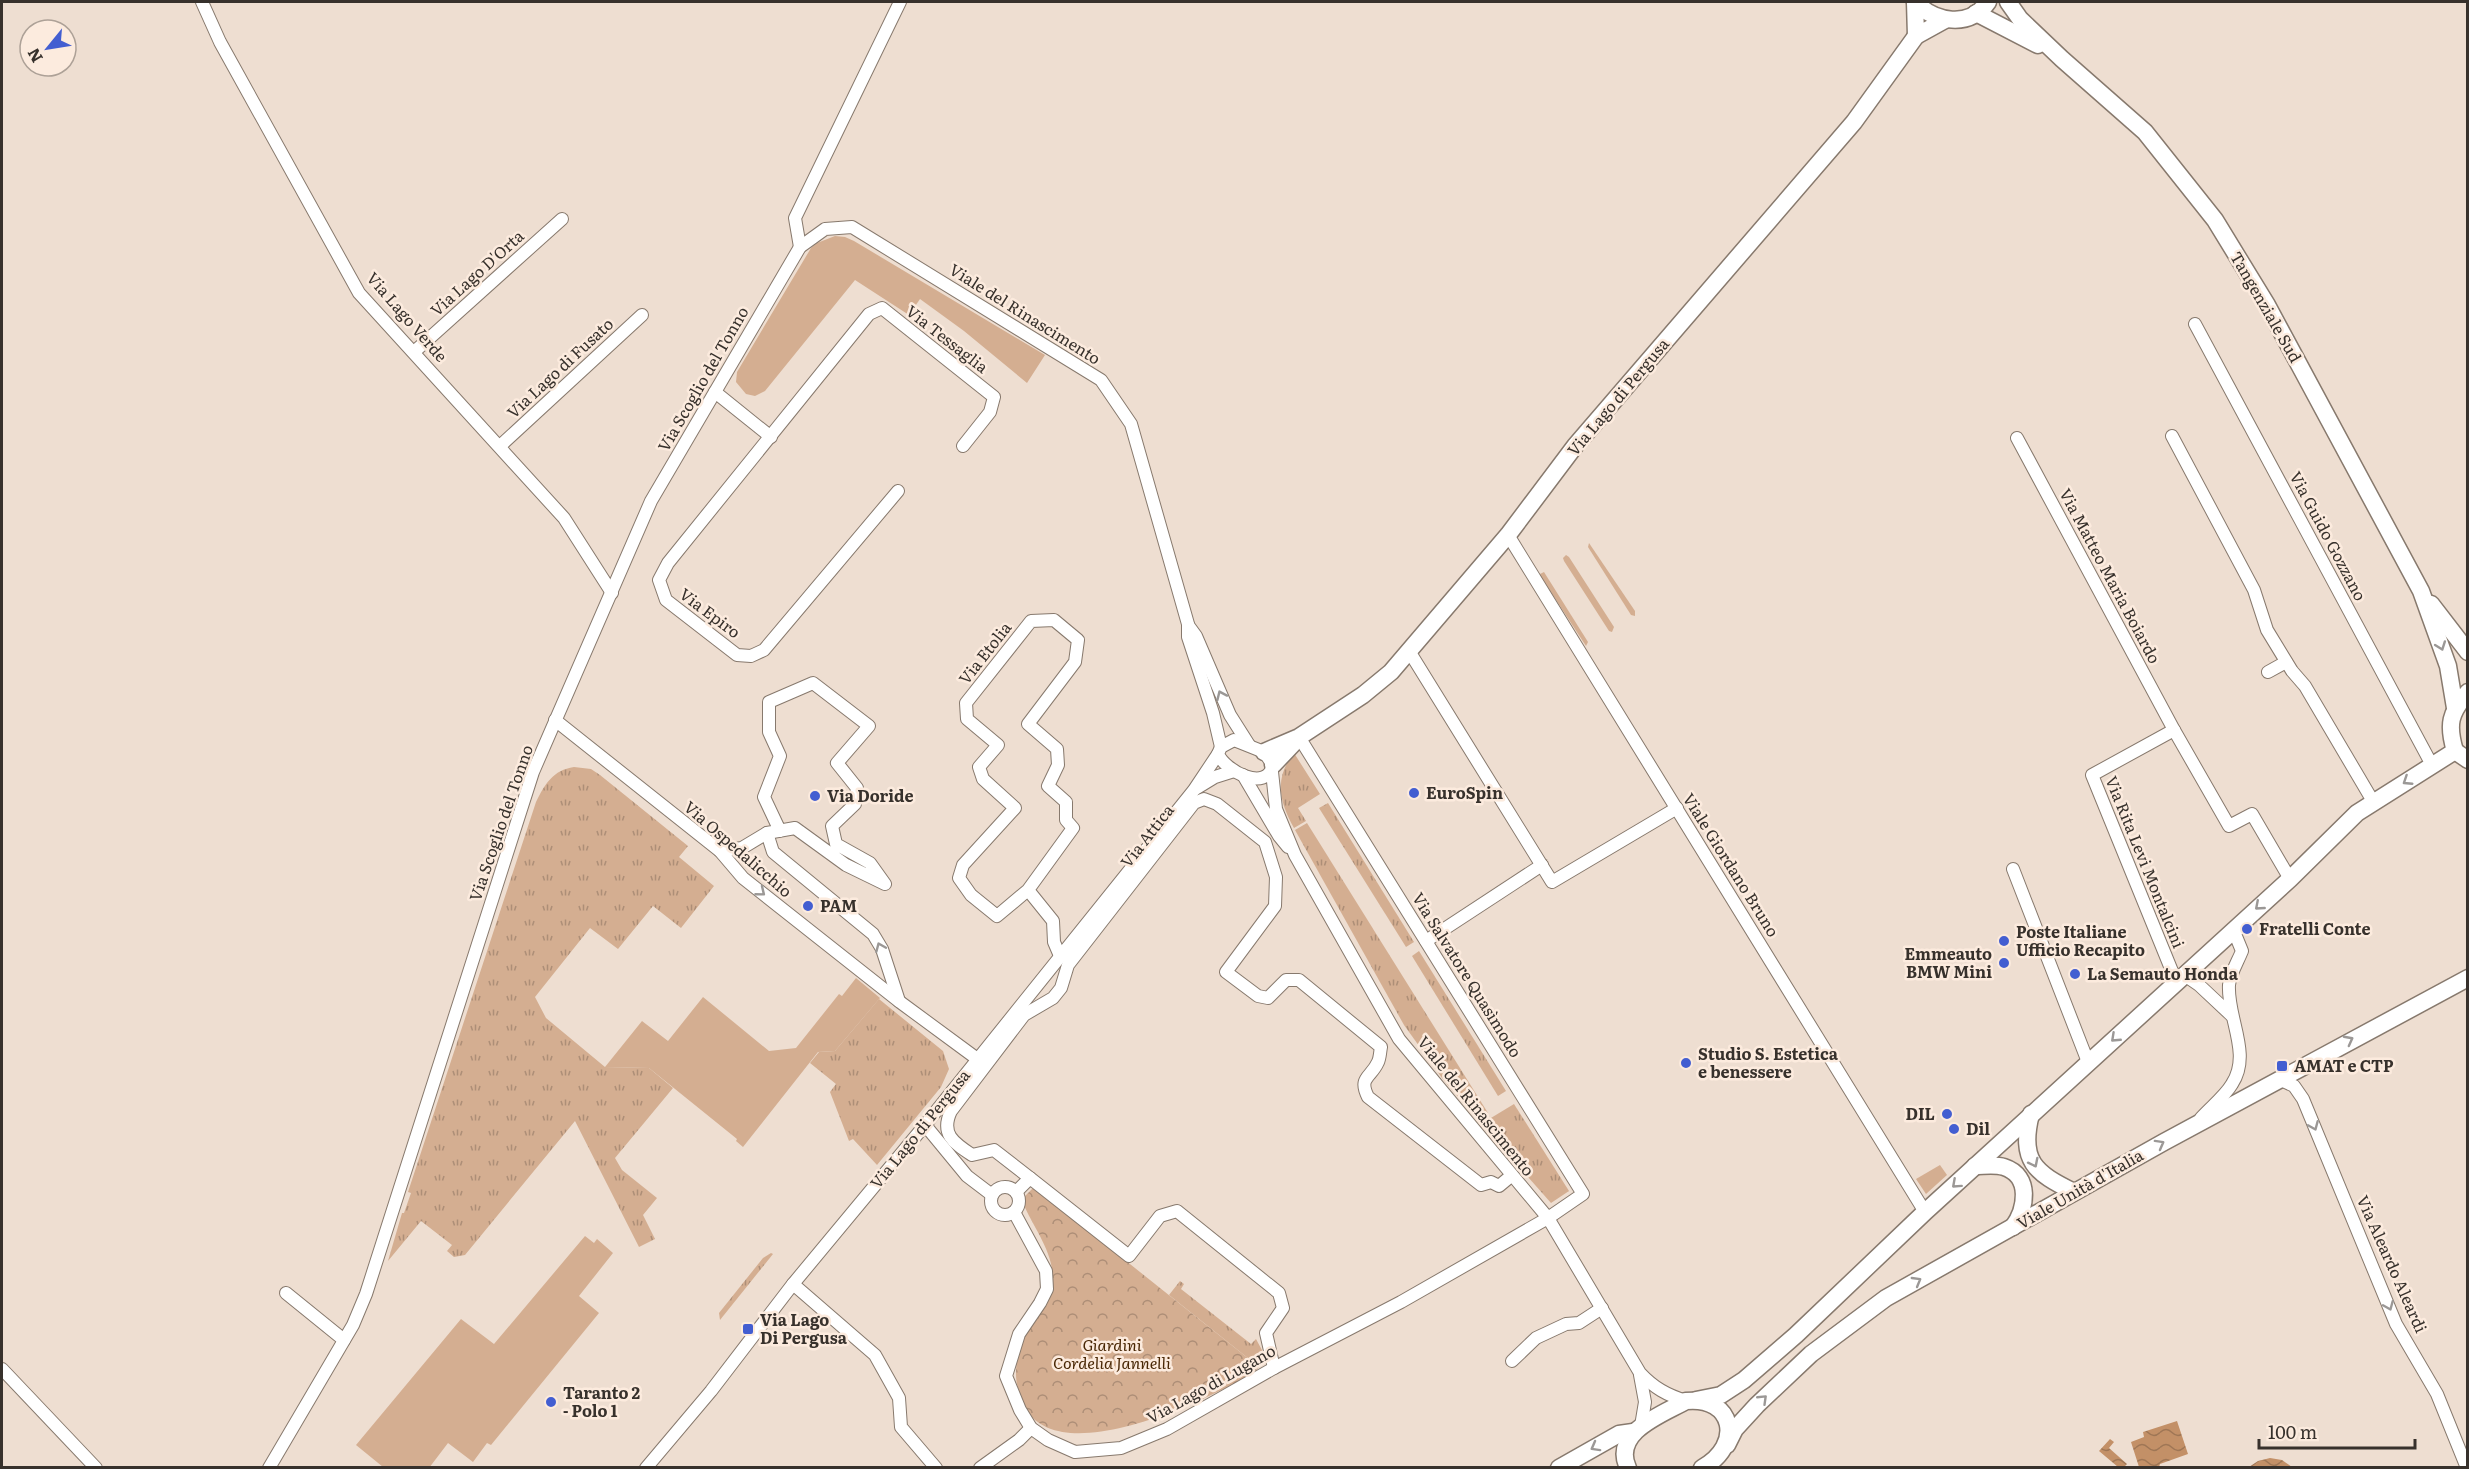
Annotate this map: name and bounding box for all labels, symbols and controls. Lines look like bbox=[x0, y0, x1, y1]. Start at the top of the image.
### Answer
north arrow bbox=[18, 18, 78, 78]
text: N bbox=[20, 44, 48, 68]
street label: Via Lago D'Orta bbox=[424, 223, 529, 321]
street label: Tangenziale Sud bbox=[2225, 246, 2309, 367]
street label: Viale del Rinascimento bbox=[945, 257, 1106, 370]
street label: Via Lago Verde bbox=[362, 266, 454, 367]
street label: Via Tessaglia bbox=[901, 298, 994, 378]
street label: Via Scoglio del Tonno bbox=[651, 301, 754, 456]
street label: Via Lago di Fusato bbox=[501, 311, 618, 423]
street label: Via Lago di Pergusa bbox=[1561, 332, 1674, 461]
street label: Via Guido Gozzano bbox=[2285, 466, 2373, 605]
street label: Via Matteo Maria Boiardo bbox=[2054, 484, 2167, 667]
street label: Via Epiro bbox=[675, 581, 746, 643]
street label: Via Etolia bbox=[952, 616, 1017, 689]
one-way arrow bbox=[2433, 640, 2446, 651]
one-way arrow bbox=[1216, 690, 1228, 701]
street label: Via Scoglio del Tonno bbox=[462, 741, 538, 904]
street label: Via Rita Levi Montalcini bbox=[2100, 772, 2192, 951]
one-way arrow bbox=[2403, 773, 2413, 785]
place label: EuroSpin bbox=[1426, 780, 1503, 804]
place label: Via Doride bbox=[827, 783, 914, 807]
marker: EuroSpin bbox=[1407, 786, 1421, 800]
street label: Viale Giordano Bruno bbox=[1678, 788, 1786, 941]
marker: Via Doride bbox=[808, 789, 822, 803]
street label: Via Ospedalicchio bbox=[679, 794, 798, 902]
street label: Via Attica bbox=[1114, 798, 1179, 872]
one-way arrow bbox=[754, 884, 765, 895]
street label: Via Salvatore Quasìmodo bbox=[1407, 887, 1529, 1062]
place label: PAM bbox=[820, 893, 857, 917]
marker: PAM bbox=[801, 899, 815, 913]
one-way arrow bbox=[2255, 899, 2266, 910]
place label: Fratelli Conte bbox=[2259, 916, 2371, 940]
place label: Poste Italiane Ufficio Recapito bbox=[2016, 919, 2145, 961]
marker: Fratelli Conte bbox=[2240, 922, 2254, 936]
marker: Poste Italiane Ufficio Recapito bbox=[1997, 934, 2011, 948]
place label: Emmeauto BMW Mini bbox=[1904, 941, 1992, 983]
one-way arrow bbox=[875, 943, 887, 954]
marker: Emmeauto BMW Mini bbox=[1997, 956, 2011, 970]
place label: La Semauto Honda bbox=[2087, 961, 2239, 985]
marker: La Semauto Honda bbox=[2068, 967, 2082, 981]
street label: Viale del Rinascimento bbox=[1413, 1030, 1541, 1181]
one-way arrow bbox=[2111, 1030, 2122, 1041]
one-way arrow bbox=[2343, 1036, 2354, 1047]
place label: Studio S. Estetica e benessere bbox=[1698, 1041, 1839, 1083]
place label: AMAT e CTP bbox=[2294, 1053, 2394, 1077]
marker: Studio S. Estetica e benessere bbox=[1679, 1056, 1693, 1070]
marker: AMAT e CTP bbox=[2275, 1059, 2289, 1073]
street label: Via Lago di Pergusa bbox=[864, 1063, 975, 1193]
place label: DIL bbox=[1905, 1101, 1935, 1125]
marker: DIL bbox=[1940, 1107, 1954, 1121]
place label: Dil bbox=[1966, 1116, 1990, 1140]
one-way arrow bbox=[2307, 1119, 2319, 1130]
marker: Dil bbox=[1947, 1122, 1961, 1136]
one-way arrow bbox=[2154, 1140, 2164, 1151]
street label: Viale Unità d'Italia bbox=[2012, 1142, 2148, 1234]
one-way arrow bbox=[2027, 1157, 2038, 1167]
one-way arrow bbox=[1952, 1177, 1962, 1188]
street label: Via Aleardo Aleardi bbox=[2352, 1191, 2434, 1336]
one-way arrow bbox=[1911, 1277, 1921, 1288]
one-way arrow bbox=[2382, 1299, 2394, 1310]
place label: Via Lago Di Pergusa bbox=[760, 1307, 848, 1349]
marker: Via Lago Di Pergusa bbox=[741, 1322, 755, 1336]
park label: Giardini Cordelia Jannelli bbox=[1053, 1332, 1171, 1374]
street label: Via Lago di Lugano bbox=[1142, 1338, 1279, 1429]
place label: Taranto 2 - Polo 1 bbox=[563, 1380, 641, 1422]
marker: Taranto 2 - Polo 1 bbox=[544, 1395, 558, 1409]
one-way arrow bbox=[1756, 1395, 1766, 1406]
scale bar bbox=[2259, 1412, 2415, 1450]
text: 100 m bbox=[2268, 1418, 2317, 1445]
one-way arrow bbox=[1591, 1440, 1601, 1451]

